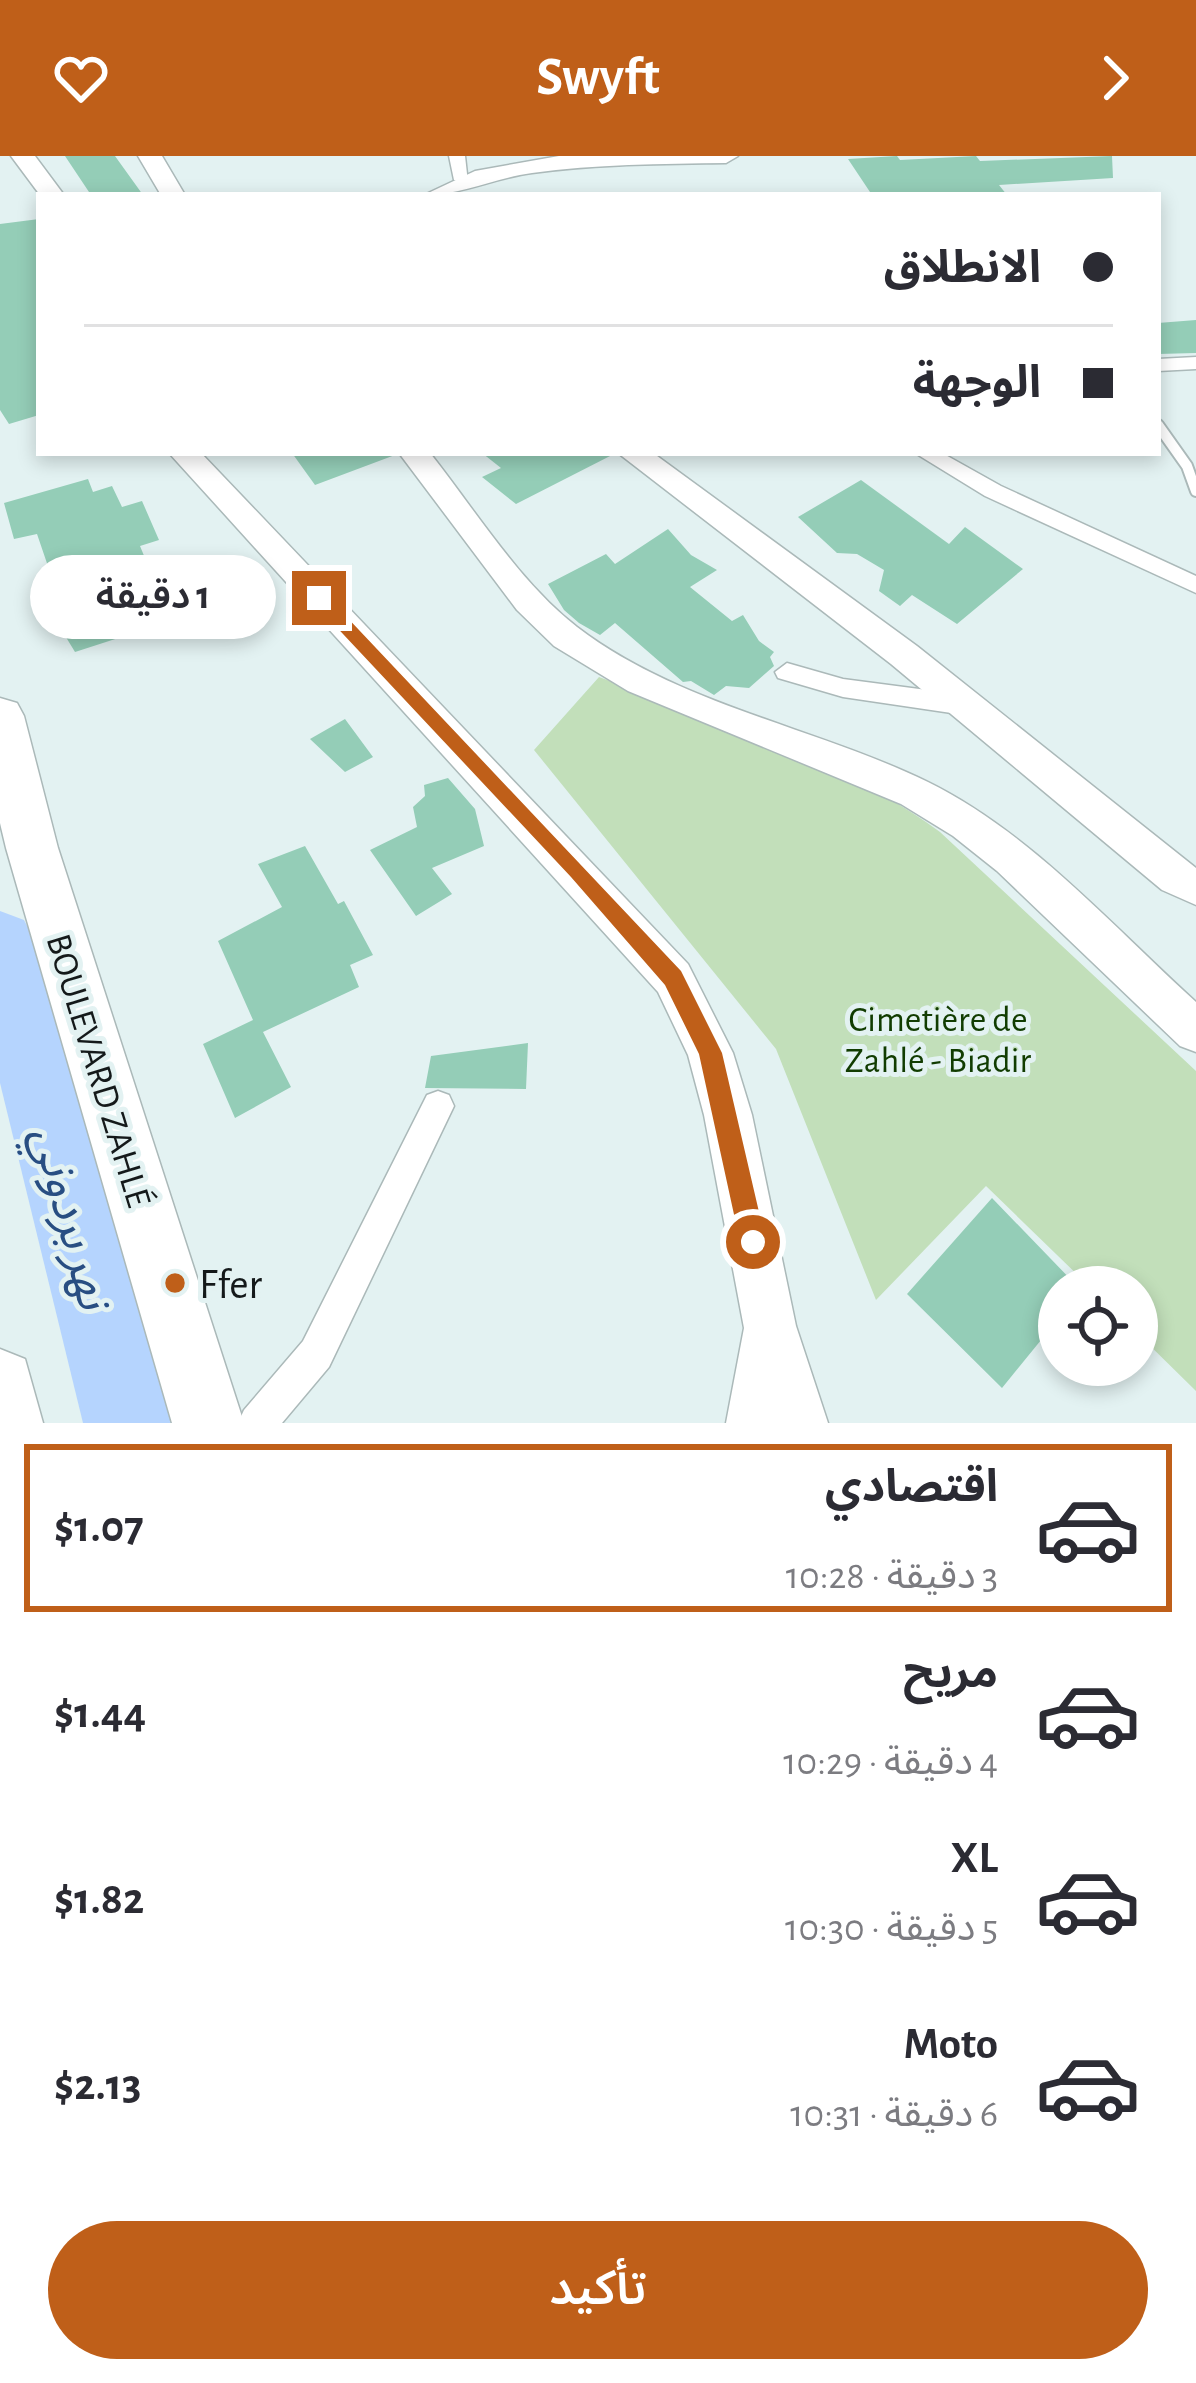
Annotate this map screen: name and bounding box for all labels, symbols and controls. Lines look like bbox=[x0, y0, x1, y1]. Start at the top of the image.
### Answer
icon: heart bbox=[48, 45, 114, 111]
icon: forward bbox=[1082, 45, 1148, 111]
text: Swyft bbox=[536, 51, 660, 105]
text: الانطلاق bbox=[884, 246, 1041, 291]
text: الوجهة bbox=[913, 361, 1041, 406]
callout: 1 دقيقة bbox=[31, 556, 277, 640]
route end bbox=[292, 571, 346, 625]
text: 1 دقيقة bbox=[96, 577, 210, 616]
street label: BOULEVARD ZAHLÉ bbox=[39, 929, 160, 1211]
park label: Cimetière de Zahlé - Biadir bbox=[845, 1002, 1032, 1079]
water label: نهر بردوني bbox=[12, 1122, 118, 1320]
route start bbox=[726, 1215, 780, 1269]
place label: Ffer bbox=[199, 1264, 263, 1306]
map controls bbox=[1038, 1266, 1158, 1386]
button: locate bbox=[1038, 1266, 1158, 1386]
marker: Ffer bbox=[162, 1270, 188, 1296]
text: اقتصادي bbox=[825, 1465, 998, 1510]
icon: car bbox=[1034, 1474, 1142, 1582]
text: $1.07 bbox=[54, 1505, 144, 1550]
text: 3 دقيقة · 10:28 bbox=[786, 1557, 998, 1596]
text: مريح bbox=[903, 1651, 998, 1696]
icon: car bbox=[1034, 1660, 1142, 1768]
text: $1.44 bbox=[54, 1691, 146, 1736]
text: 4 دقيقة · 10:29 bbox=[783, 1743, 998, 1782]
text: XL bbox=[950, 1836, 998, 1881]
icon: car bbox=[1034, 1846, 1142, 1954]
text: $1.82 bbox=[54, 1877, 144, 1922]
text: 5 دقيقة · 10:30 bbox=[785, 1909, 998, 1948]
text: Moto bbox=[903, 2022, 998, 2067]
icon: car bbox=[1034, 2032, 1142, 2140]
text: $2.13 bbox=[54, 2063, 141, 2108]
text: 6 دقيقة · 10:31 bbox=[790, 2095, 998, 2134]
button: تأكيد bbox=[48, 2221, 1148, 2359]

